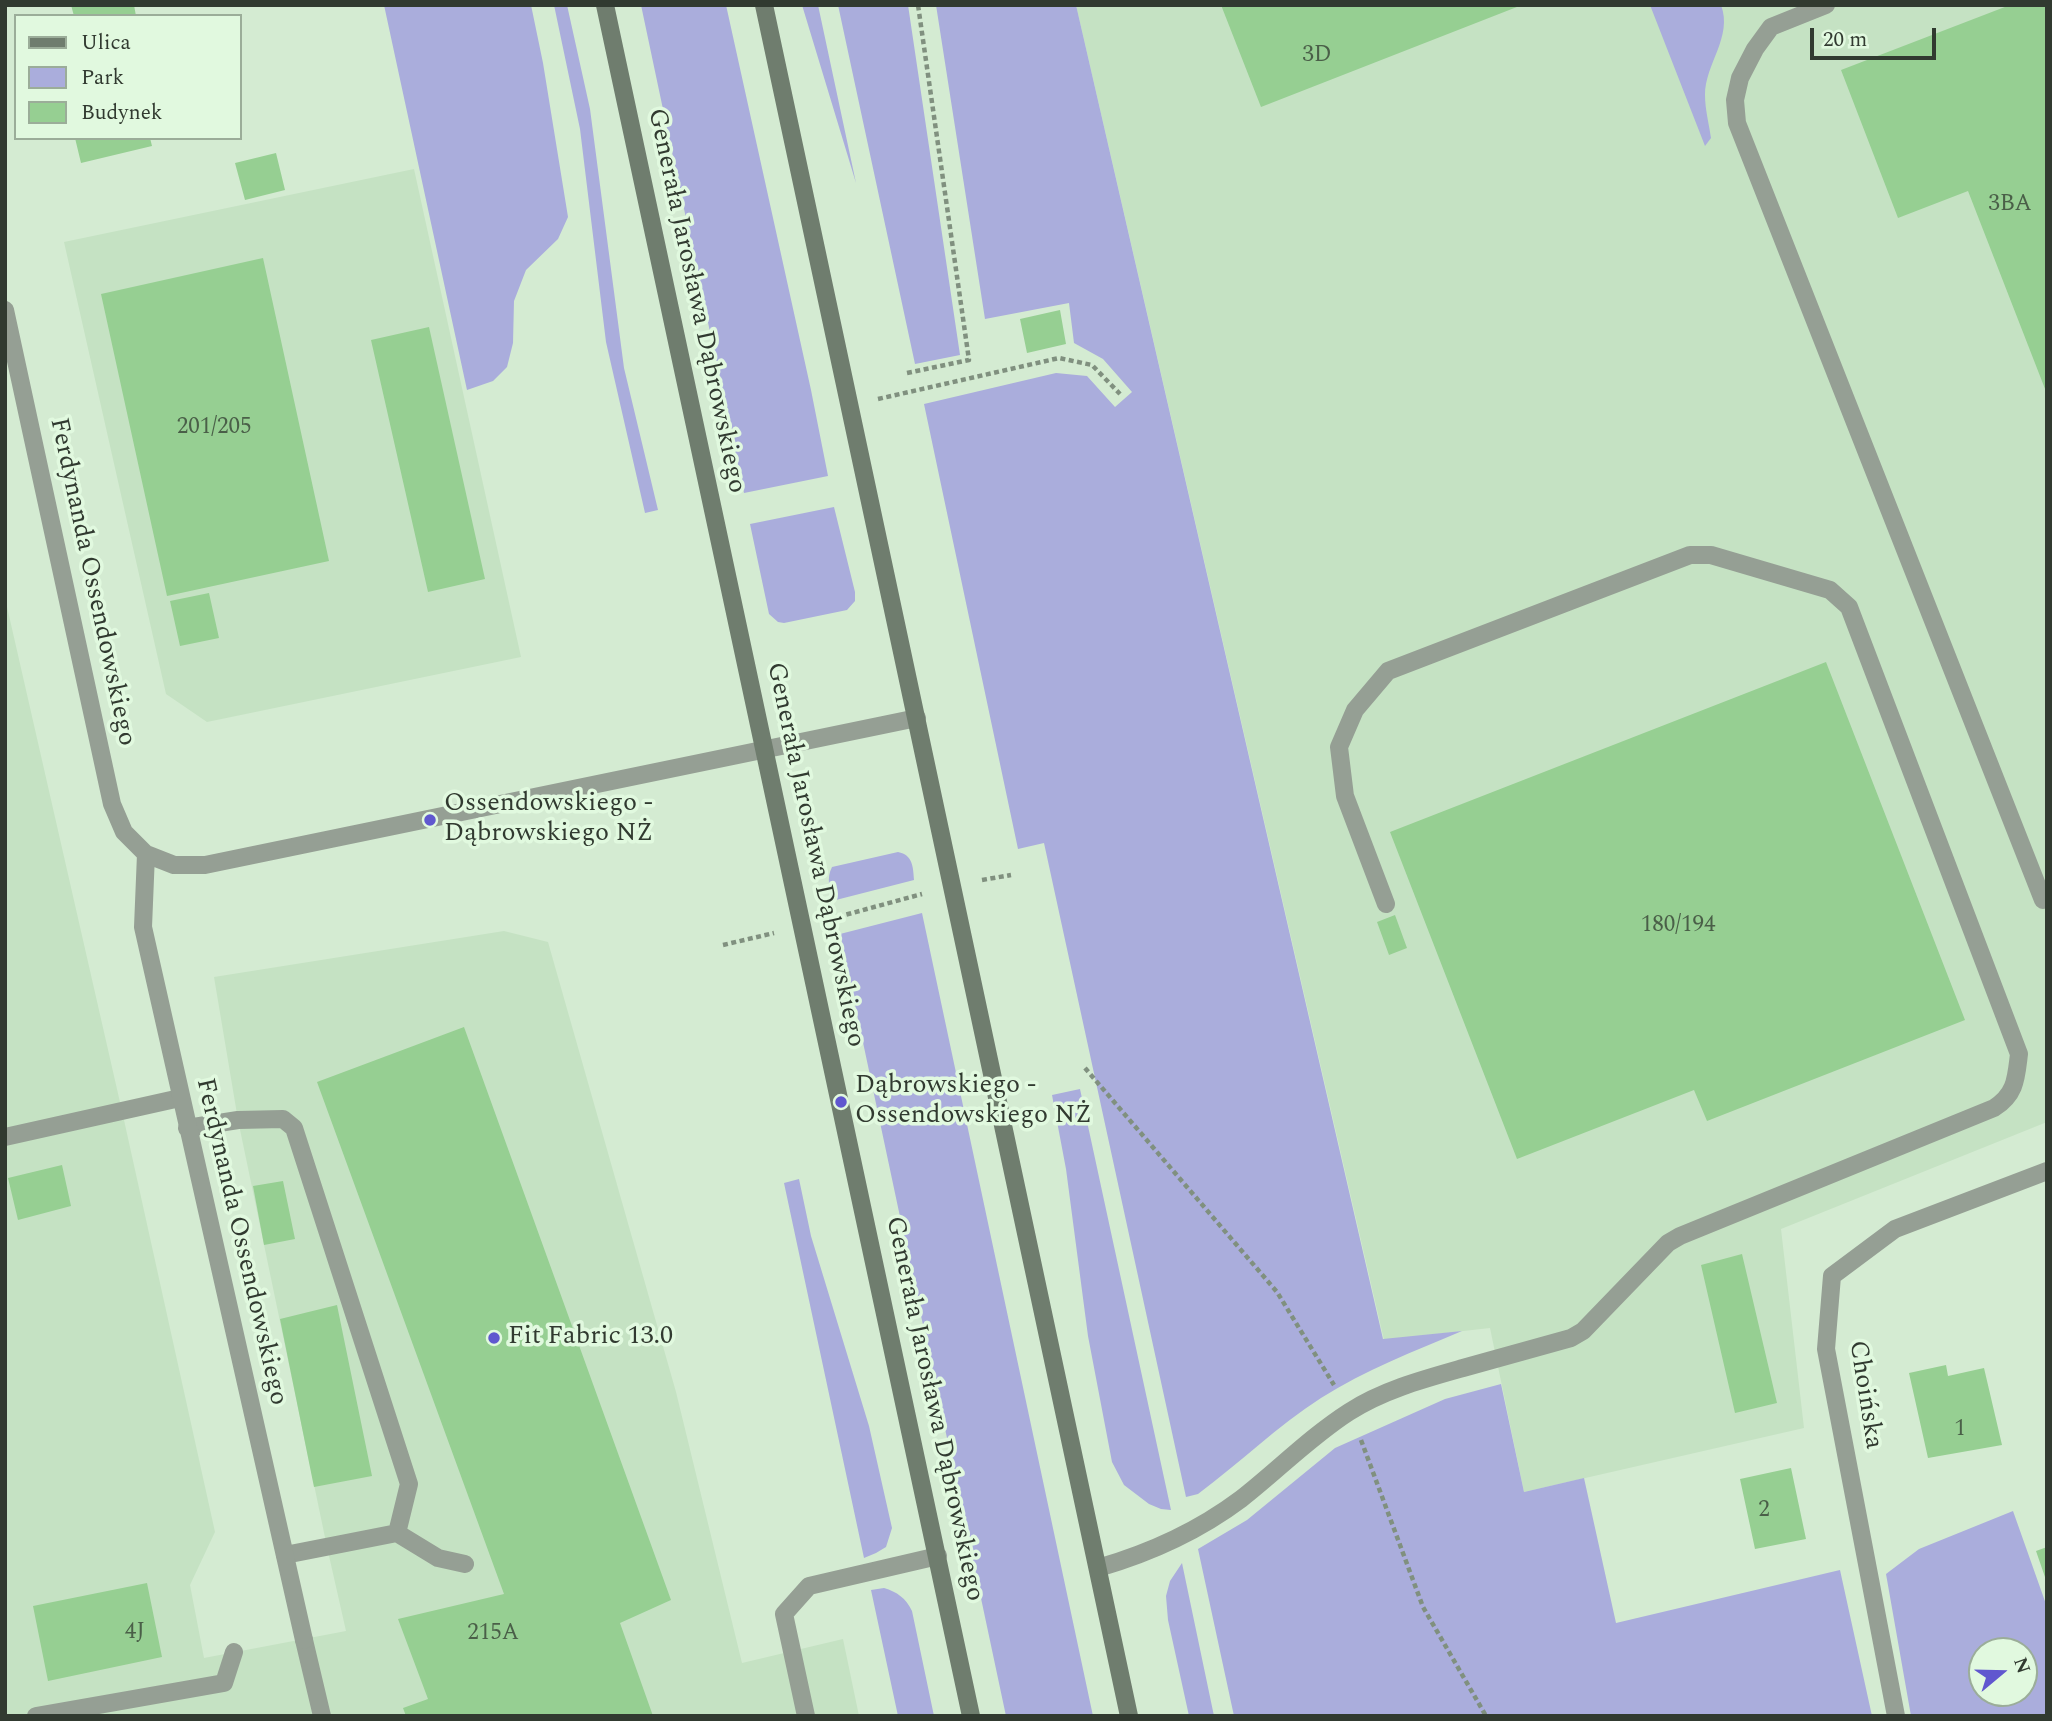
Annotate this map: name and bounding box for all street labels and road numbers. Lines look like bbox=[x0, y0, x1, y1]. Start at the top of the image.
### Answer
street label: Generała Jarosława Dąbrowskiego bbox=[639, 106, 751, 496]
street label: Ferdynanda Ossendowskiego bbox=[41, 415, 141, 749]
street label: Generała Jarosława Dąbrowskiego bbox=[758, 660, 870, 1050]
street label: Ferdynanda Ossendowskiego bbox=[187, 1075, 293, 1409]
street label: Generała Jarosława Dąbrowskiego bbox=[877, 1214, 989, 1604]
street label: Choińska bbox=[1840, 1339, 1888, 1451]

